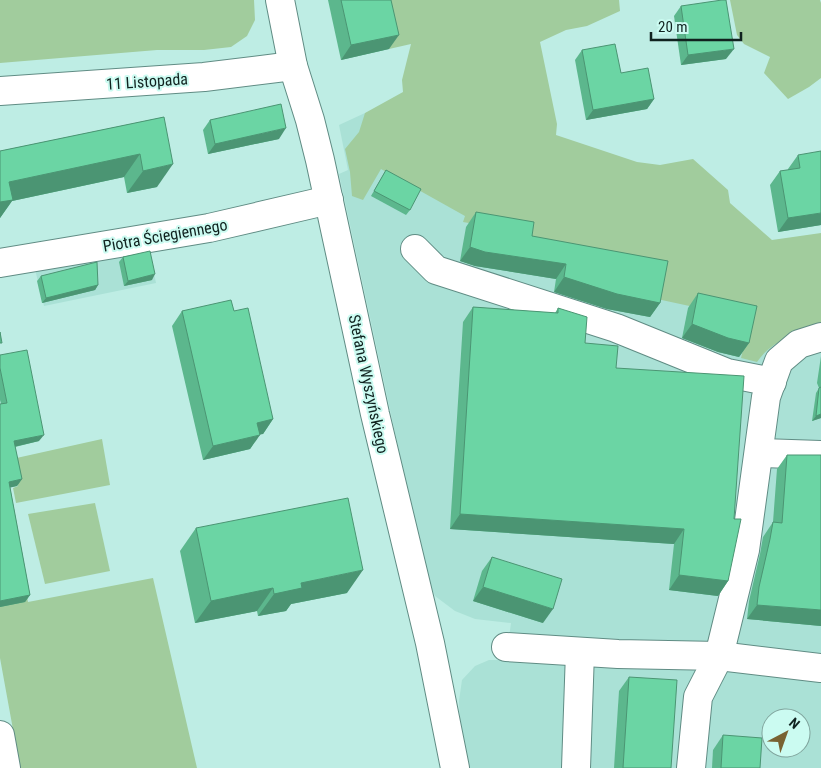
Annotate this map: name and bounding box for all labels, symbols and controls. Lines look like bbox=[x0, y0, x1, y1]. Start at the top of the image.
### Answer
scale bar bbox=[651, 10, 741, 42]
text: 20 m bbox=[658, 18, 688, 36]
street label: 11 Listopada bbox=[106, 69, 189, 94]
street label: Piotra Ściegiennego bbox=[101, 215, 229, 256]
street label: Stefana Wyszyńskiego bbox=[345, 313, 393, 455]
north arrow bbox=[761, 708, 811, 758]
text: N bbox=[786, 714, 803, 732]

